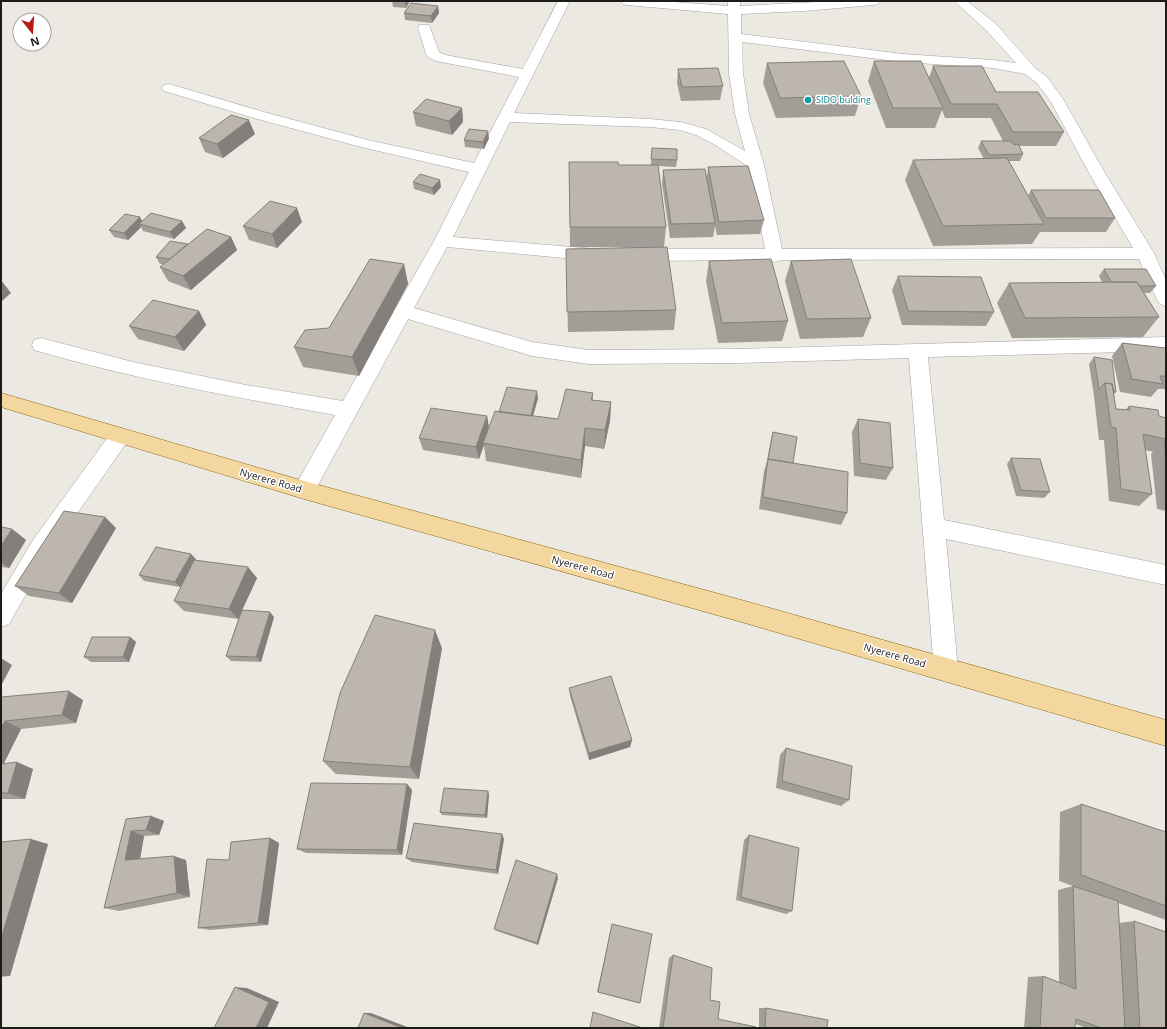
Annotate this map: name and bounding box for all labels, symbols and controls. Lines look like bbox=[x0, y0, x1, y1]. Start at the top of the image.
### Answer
north arrow bbox=[12, 12, 52, 52]
text: N bbox=[29, 34, 42, 51]
place label: SIDO bulding bbox=[816, 93, 871, 106]
marker: SIDO bulding bbox=[803, 95, 813, 105]
street label: Nyerere Road bbox=[238, 464, 304, 496]
street label: Nyerere Road bbox=[550, 552, 616, 582]
street label: Nyerere Road bbox=[862, 639, 928, 671]

